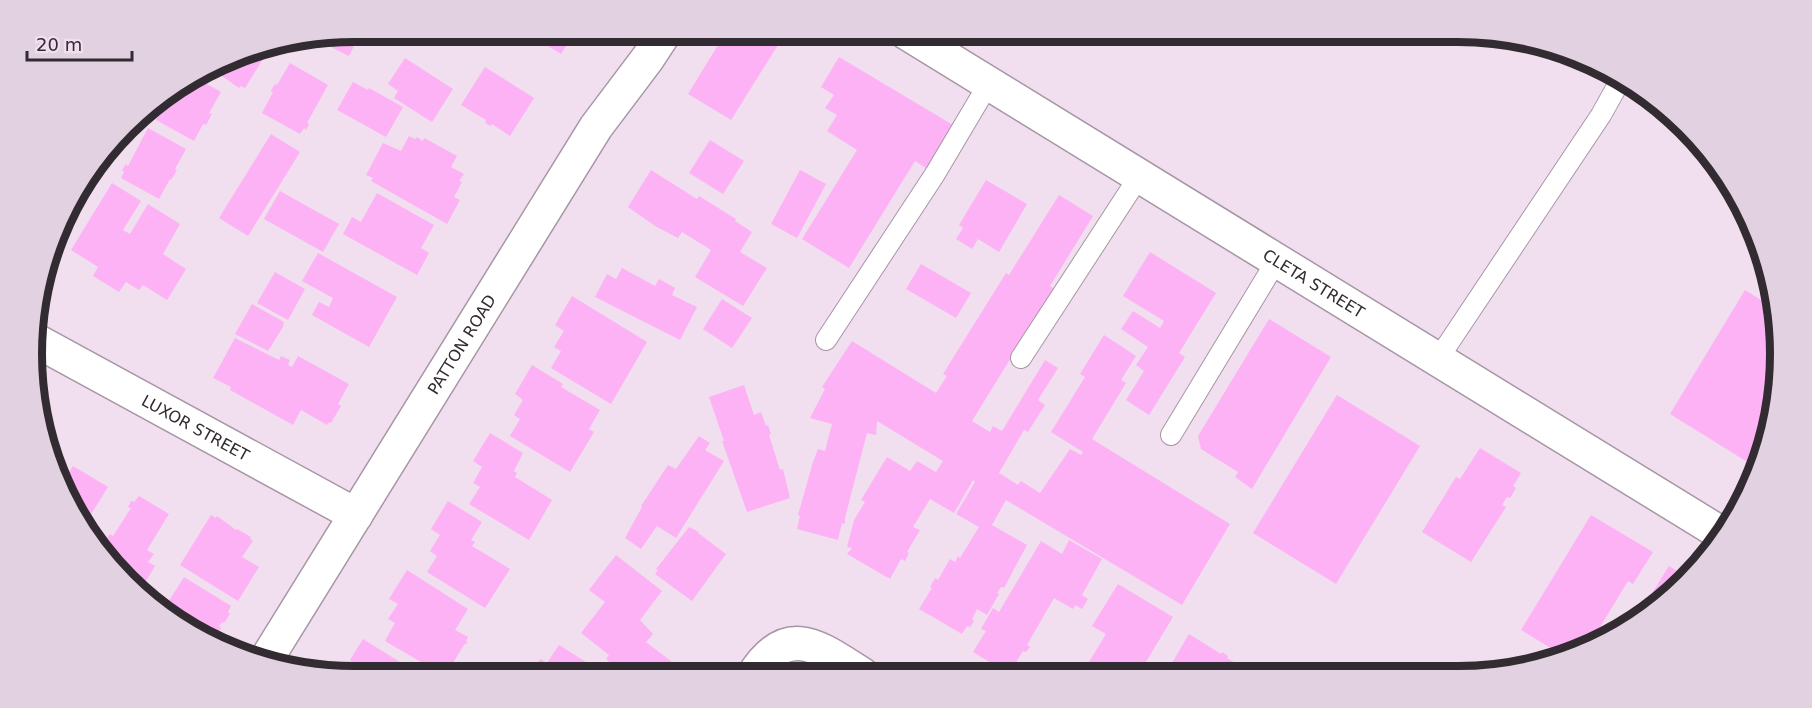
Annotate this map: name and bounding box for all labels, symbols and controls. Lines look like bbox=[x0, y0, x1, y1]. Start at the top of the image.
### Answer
scale bar bbox=[27, 24, 132, 62]
text: 20 m bbox=[36, 34, 82, 55]
street label: CLETA STREET bbox=[1260, 245, 1368, 322]
street label: PATTON ROAD bbox=[423, 291, 500, 398]
street label: LUXOR STREET bbox=[139, 391, 253, 465]

